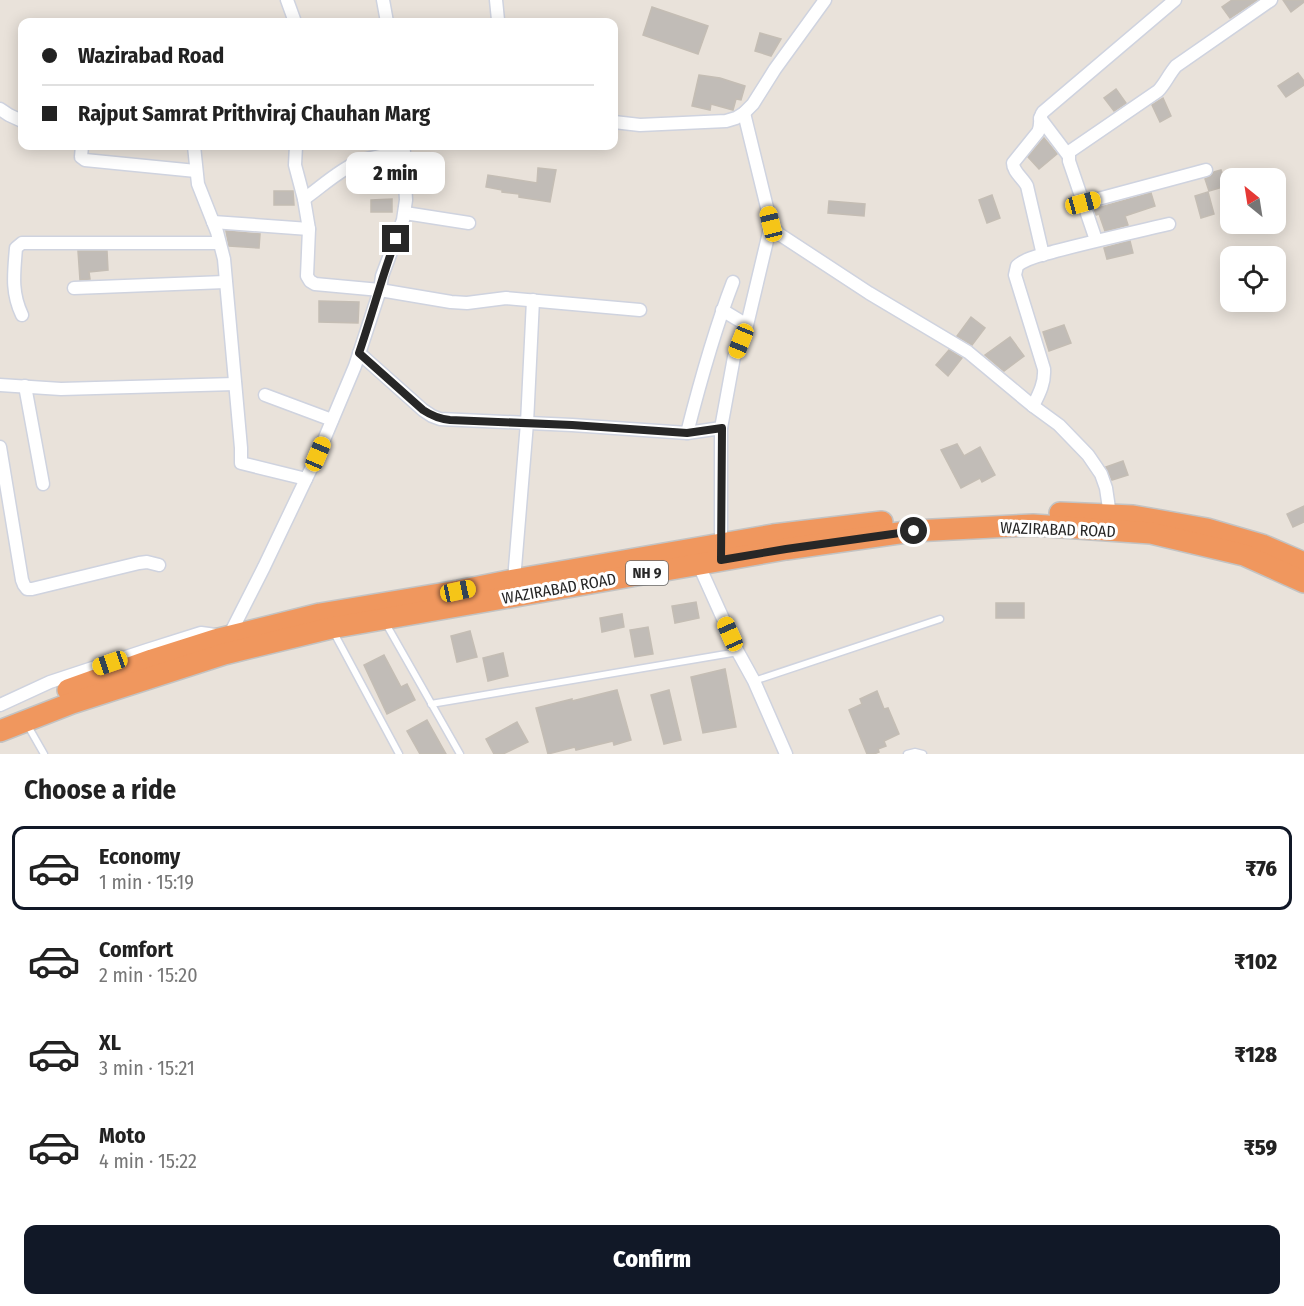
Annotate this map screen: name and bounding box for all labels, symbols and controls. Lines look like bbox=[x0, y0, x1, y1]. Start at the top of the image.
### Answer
text: Wazirabad Road bbox=[78, 42, 224, 69]
text: Rajput Samrat Prithviraj Chauhan Marg bbox=[78, 100, 430, 127]
callout: 2 min bbox=[346, 152, 446, 194]
text: 2 min bbox=[373, 161, 418, 185]
north arrow bbox=[1220, 168, 1286, 234]
map controls bbox=[1220, 168, 1286, 312]
car bbox=[1063, 190, 1103, 216]
car bbox=[758, 204, 784, 244]
route end bbox=[382, 225, 409, 252]
button: locate bbox=[1220, 246, 1286, 312]
car bbox=[726, 321, 756, 361]
car bbox=[303, 434, 333, 474]
route start bbox=[900, 517, 927, 544]
street label: WAZIRABAD ROAD bbox=[1000, 518, 1116, 541]
road number: NH 9 bbox=[626, 561, 668, 585]
street label: WAZIRABAD ROAD bbox=[501, 569, 618, 608]
car bbox=[439, 578, 477, 604]
car bbox=[714, 614, 746, 654]
car bbox=[90, 649, 130, 677]
text: Choose a ride bbox=[24, 774, 176, 806]
icon: car bbox=[27, 841, 81, 895]
text: Economy bbox=[99, 843, 180, 870]
text: ₹76 bbox=[1245, 855, 1277, 882]
text: 1 min · 15:19 bbox=[99, 870, 194, 894]
icon: car bbox=[27, 934, 81, 988]
text: Comfort bbox=[99, 936, 173, 963]
text: ₹102 bbox=[1234, 948, 1277, 975]
text: 2 min · 15:20 bbox=[99, 963, 198, 987]
icon: car bbox=[27, 1027, 81, 1081]
text: XL bbox=[99, 1029, 121, 1056]
text: ₹128 bbox=[1234, 1041, 1277, 1068]
text: 3 min · 15:21 bbox=[99, 1056, 195, 1080]
icon: car bbox=[27, 1120, 81, 1174]
text: Moto bbox=[99, 1122, 146, 1149]
text: ₹59 bbox=[1244, 1134, 1277, 1161]
text: 4 min · 15:22 bbox=[99, 1149, 197, 1173]
button: Confirm bbox=[24, 1225, 1280, 1294]

